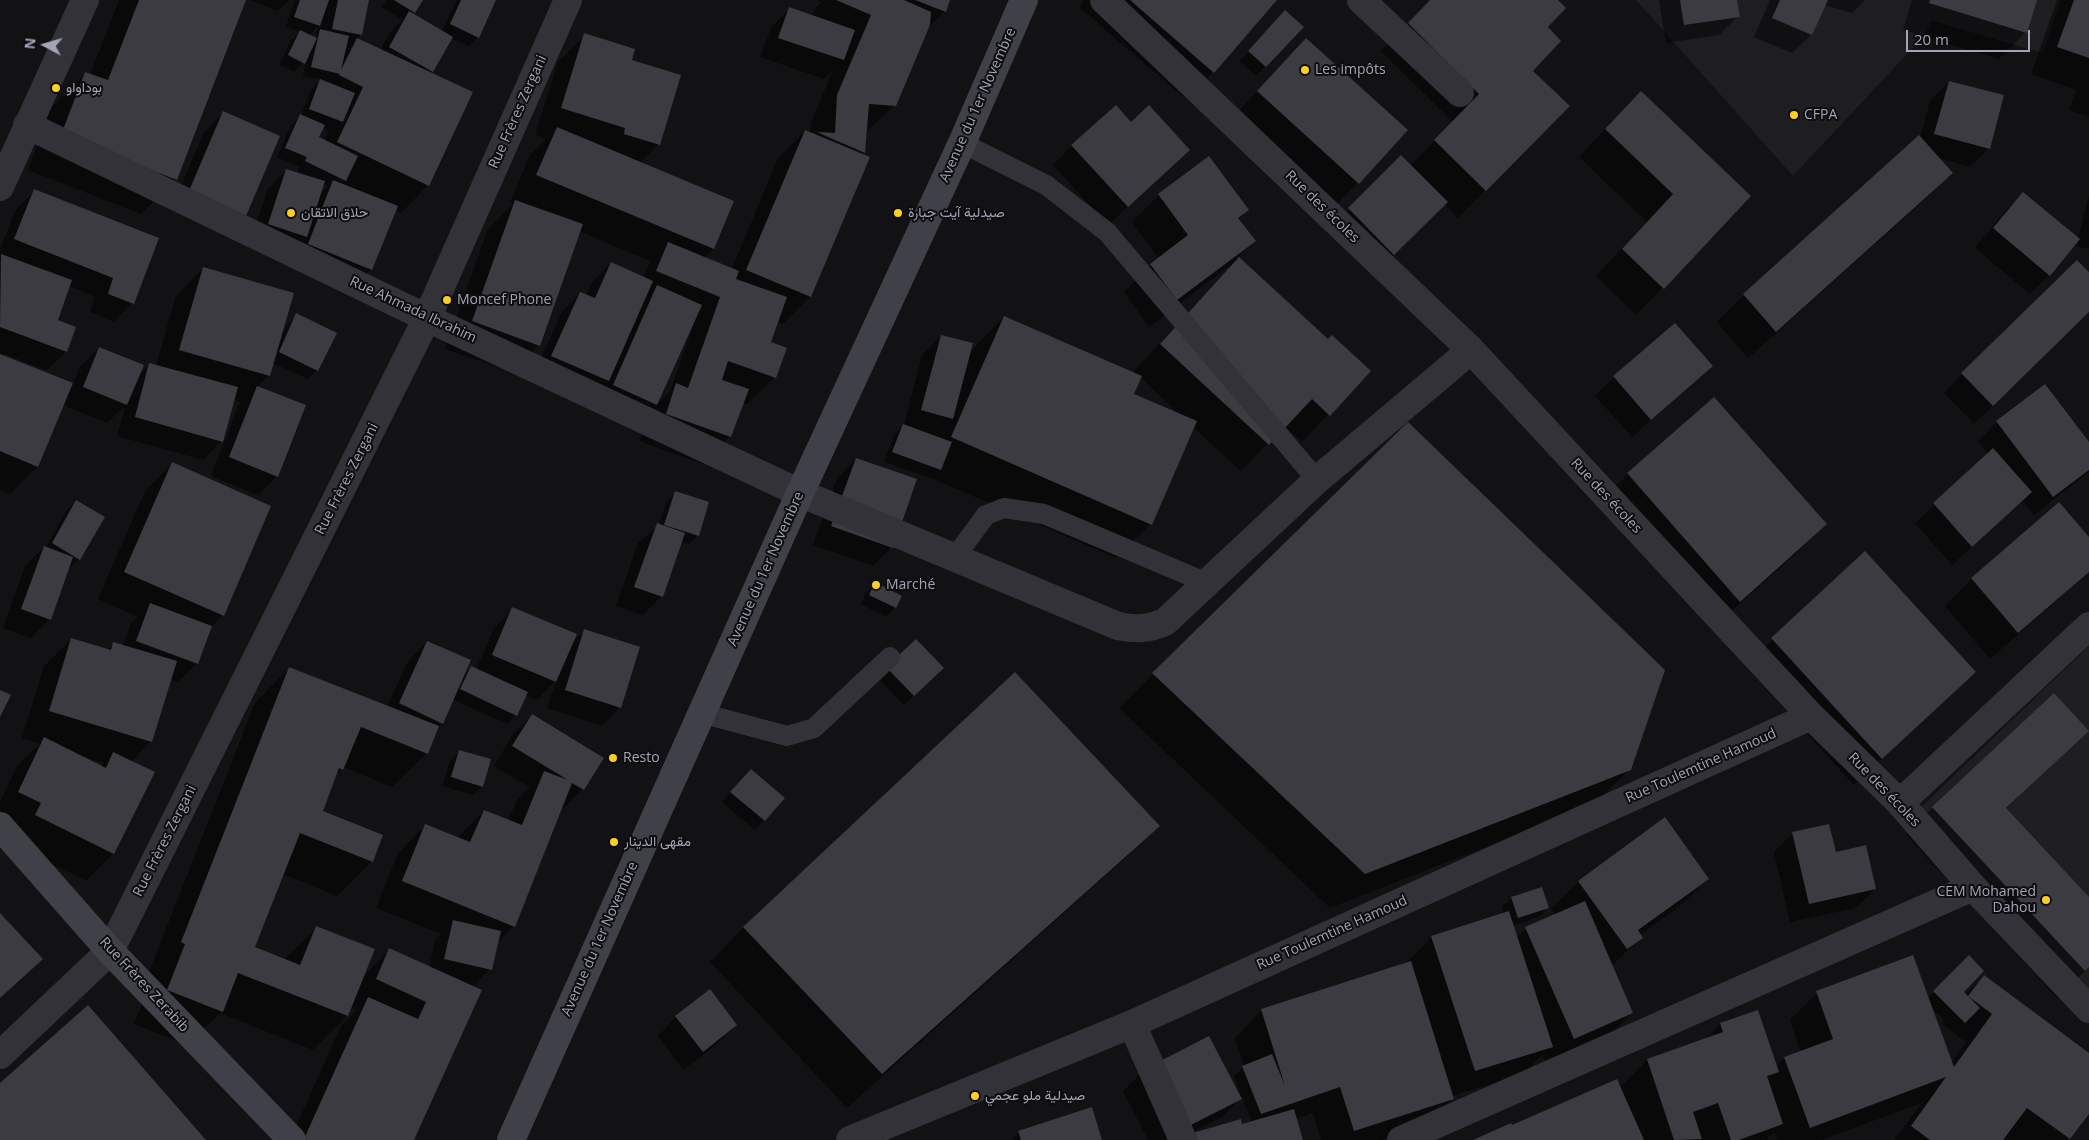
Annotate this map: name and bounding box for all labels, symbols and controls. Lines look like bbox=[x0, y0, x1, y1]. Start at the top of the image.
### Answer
north arrow bbox=[20, 20, 70, 70]
scale bar bbox=[1909, 20, 2033, 52]
street label: Avenue du 1er Novembre bbox=[936, 25, 1020, 185]
text: 20 m bbox=[1914, 29, 1949, 49]
text: N bbox=[20, 37, 40, 50]
street label: Rue Frères Zergani bbox=[485, 53, 551, 171]
place label: Les impôts bbox=[1315, 62, 1386, 78]
marker: Les impôts bbox=[1299, 64, 1311, 76]
place label: بوداواو bbox=[66, 80, 102, 96]
marker: بوداواو bbox=[50, 82, 62, 94]
place label: CFPA bbox=[1804, 107, 1837, 123]
marker: CFPA bbox=[1788, 109, 1800, 121]
street label: Rue des écoles bbox=[1281, 167, 1363, 247]
place label: حلاق الاتقان bbox=[301, 205, 368, 221]
place label: صيدلية آيت جبارة bbox=[908, 205, 1005, 221]
marker: حلاق الاتقان bbox=[285, 207, 297, 219]
marker: صيدلية آيت جبارة bbox=[892, 207, 904, 219]
street label: Rue Ahmada Ibrahim bbox=[347, 273, 479, 347]
place label: Moncef Phone bbox=[457, 292, 551, 308]
marker: Moncef Phone bbox=[441, 294, 453, 306]
street label: Rue Frères Zergani bbox=[312, 421, 382, 537]
street label: Rue des écoles bbox=[1567, 455, 1645, 537]
street label: Avenue du 1er Novembre bbox=[724, 489, 808, 649]
place label: Marché bbox=[886, 577, 935, 593]
marker: Marché bbox=[870, 579, 882, 591]
street label: Rue Toulemtine Hamoud bbox=[1623, 725, 1779, 807]
street label: Rue des écoles bbox=[1844, 749, 1924, 831]
place label: Resto bbox=[623, 750, 660, 766]
marker: Resto bbox=[607, 752, 619, 764]
street label: Rue Frères Zergani bbox=[130, 783, 200, 899]
place label: مقهى الدينار bbox=[624, 834, 691, 850]
marker: مقهى الدينار bbox=[608, 836, 620, 848]
street label: Avenue du 1er Novembre bbox=[558, 859, 642, 1019]
place label: CEM Mohamed Dahou bbox=[1936, 884, 2036, 916]
street label: Rue Toulemtine Hamoud bbox=[1254, 892, 1410, 974]
marker: CEM Mohamed Dahou bbox=[2040, 894, 2052, 906]
street label: Rue Frères Zerabib bbox=[96, 934, 192, 1036]
place label: صيدلية ملو عجمي bbox=[985, 1088, 1085, 1104]
marker: صيدلية ملو عجمي bbox=[969, 1090, 981, 1102]

